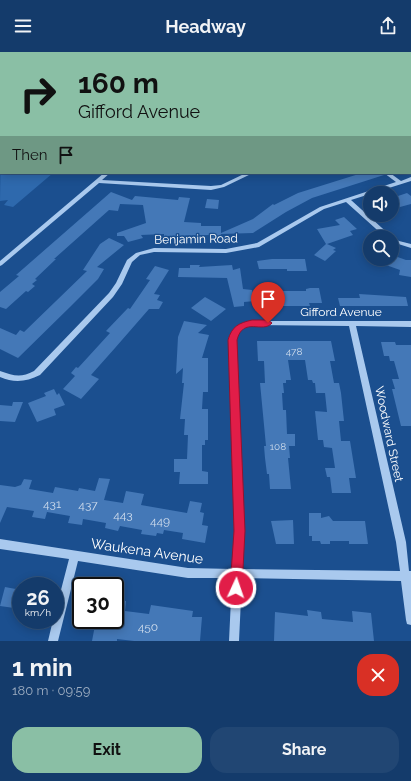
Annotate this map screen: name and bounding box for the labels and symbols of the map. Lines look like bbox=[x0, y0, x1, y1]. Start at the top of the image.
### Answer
street label: Benjamin Road bbox=[154, 231, 238, 247]
pin bbox=[251, 282, 285, 323]
street label: Gifford Avenue bbox=[300, 305, 382, 319]
house number: 478 bbox=[286, 346, 302, 357]
street label: Woodward Street bbox=[372, 385, 406, 483]
house number: 108 bbox=[270, 441, 286, 452]
house number: 431 bbox=[43, 497, 61, 511]
house number: 437 bbox=[78, 498, 98, 512]
house number: 443 bbox=[113, 508, 133, 522]
house number: 449 bbox=[150, 514, 170, 528]
street label: Waukena Avenue bbox=[90, 535, 204, 567]
position arrow bbox=[215, 567, 257, 609]
speed limit sign: 30 bbox=[72, 577, 124, 629]
house number: 450 bbox=[138, 620, 158, 634]

